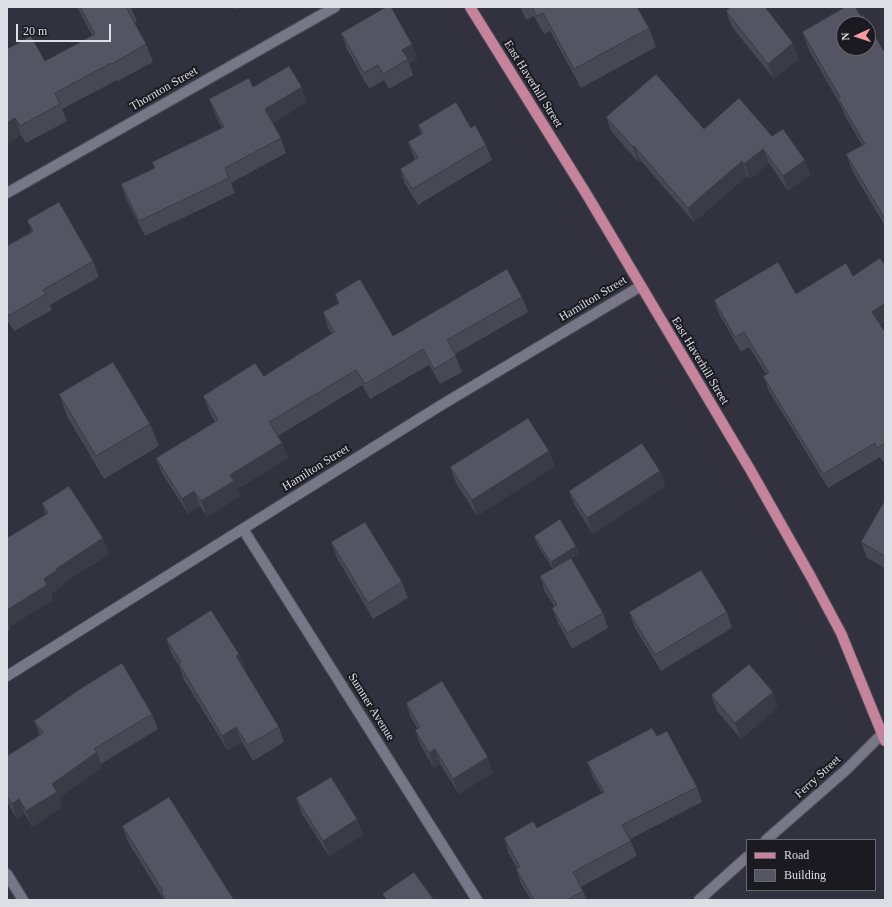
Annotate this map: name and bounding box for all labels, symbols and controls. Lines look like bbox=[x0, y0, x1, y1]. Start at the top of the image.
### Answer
scale bar bbox=[18, 16, 113, 42]
north arrow bbox=[836, 16, 876, 56]
text: 20 m bbox=[23, 24, 47, 38]
text: N bbox=[839, 32, 851, 41]
street label: East Haverhill Street bbox=[500, 38, 566, 130]
street label: Thornton Street bbox=[128, 64, 200, 114]
street label: Hamilton Street bbox=[557, 273, 629, 325]
street label: East Haverhill Street bbox=[668, 314, 732, 408]
street label: Hamilton Street bbox=[280, 442, 352, 494]
street label: Sumner Avenue bbox=[345, 671, 397, 743]
street label: Ferry Street bbox=[792, 753, 844, 801]
legend bbox=[746, 839, 876, 891]
text: Road bbox=[784, 848, 809, 862]
text: Building bbox=[784, 868, 826, 882]

